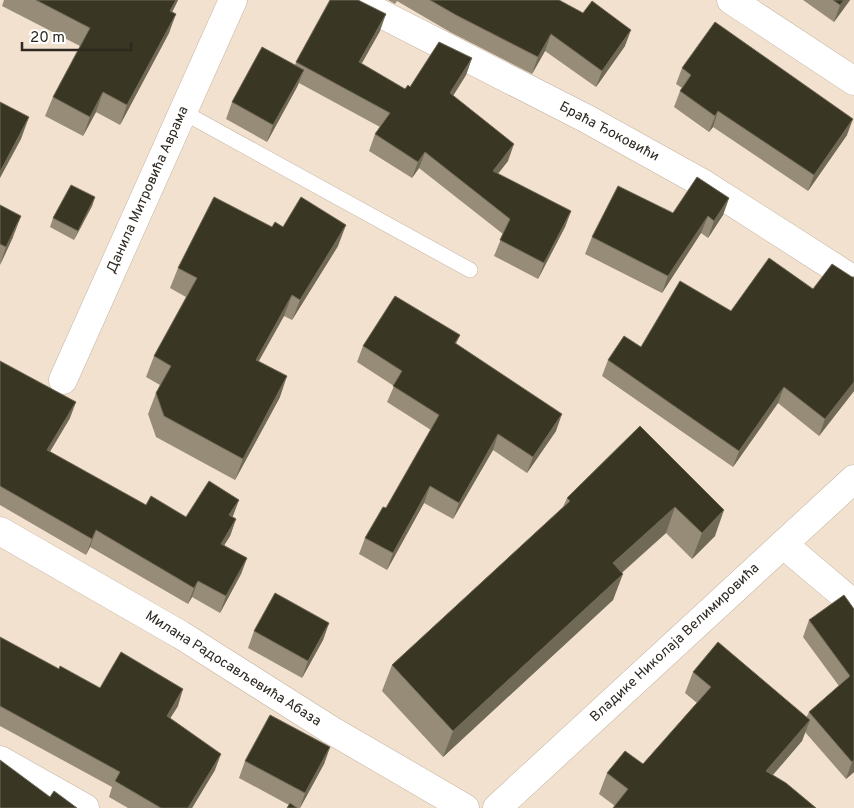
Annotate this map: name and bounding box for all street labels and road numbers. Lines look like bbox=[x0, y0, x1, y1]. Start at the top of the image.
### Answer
street label: Браћа Ђоковићи bbox=[556, 99, 662, 165]
street label: Данила Митровића Аврама bbox=[103, 104, 193, 276]
street label: Владике Николаја Велимировића bbox=[587, 560, 763, 726]
street label: Милана Радосављевића Абаза bbox=[142, 608, 324, 730]

